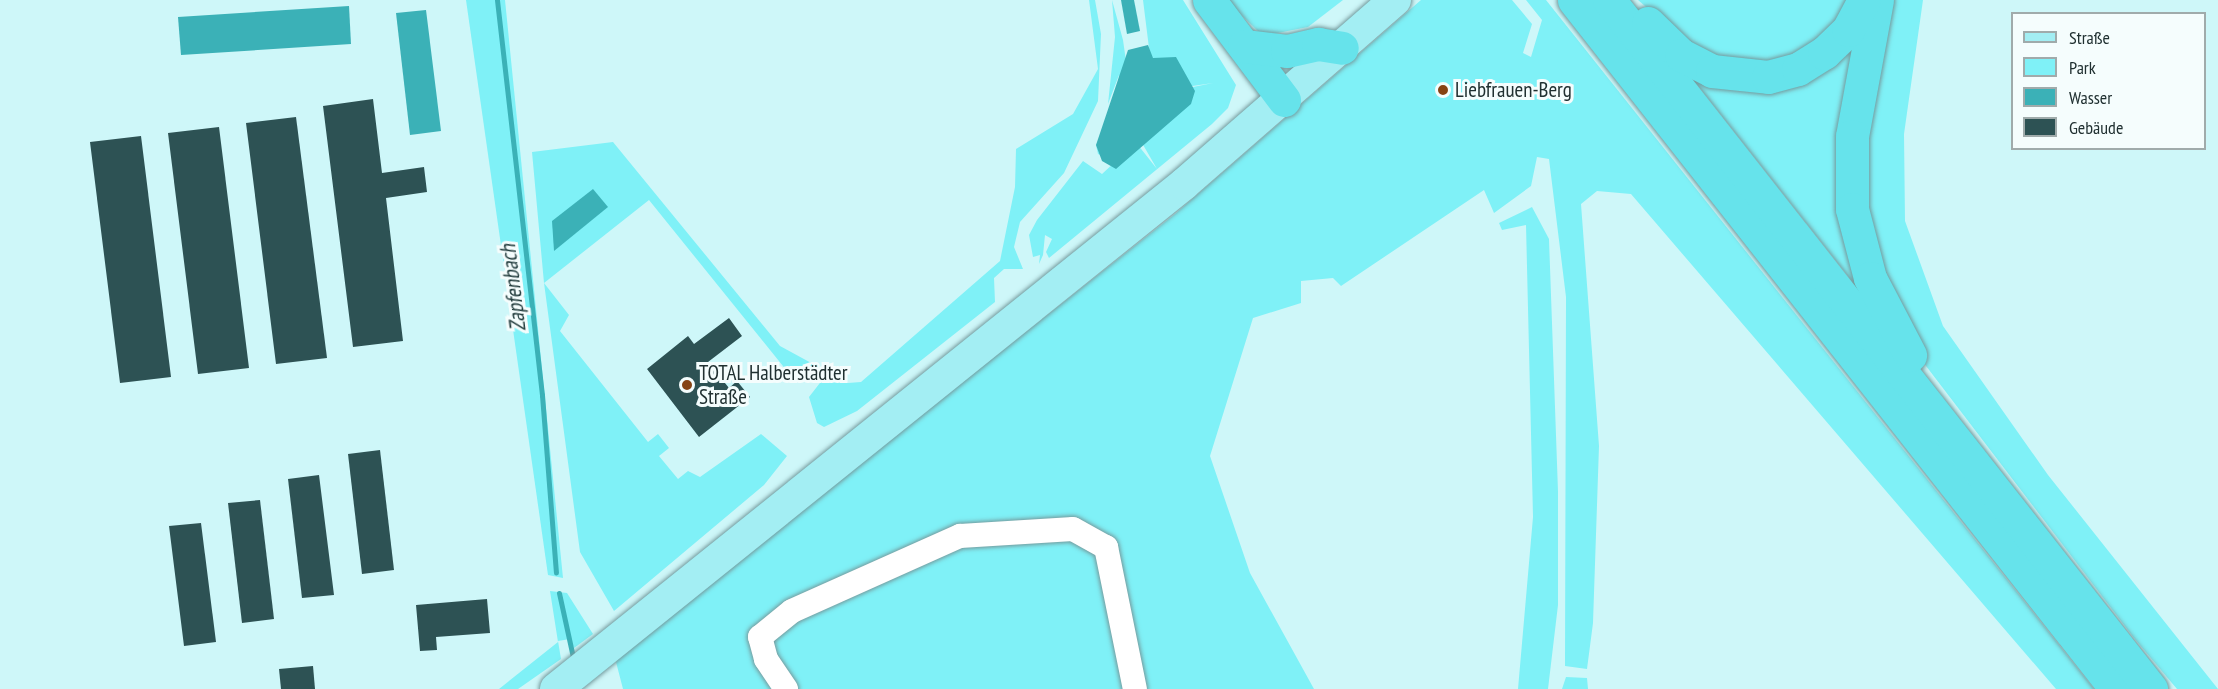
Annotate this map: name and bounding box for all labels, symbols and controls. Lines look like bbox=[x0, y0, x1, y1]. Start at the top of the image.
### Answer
legend bbox=[2011, 12, 2206, 150]
text: Straße bbox=[2069, 26, 2110, 49]
text: Park bbox=[2069, 56, 2096, 79]
place label: Liebfrauen-Berg bbox=[1455, 77, 1572, 103]
marker: Liebfrauen-Berg bbox=[1436, 83, 1450, 97]
text: Wasser bbox=[2069, 86, 2112, 109]
text: Gebäude bbox=[2069, 116, 2123, 139]
water label: Zapfenbach bbox=[495, 243, 531, 333]
place label: TOTAL Halberstädter Straße bbox=[699, 360, 848, 410]
marker: TOTAL Halberstädter Straße bbox=[680, 378, 694, 392]

